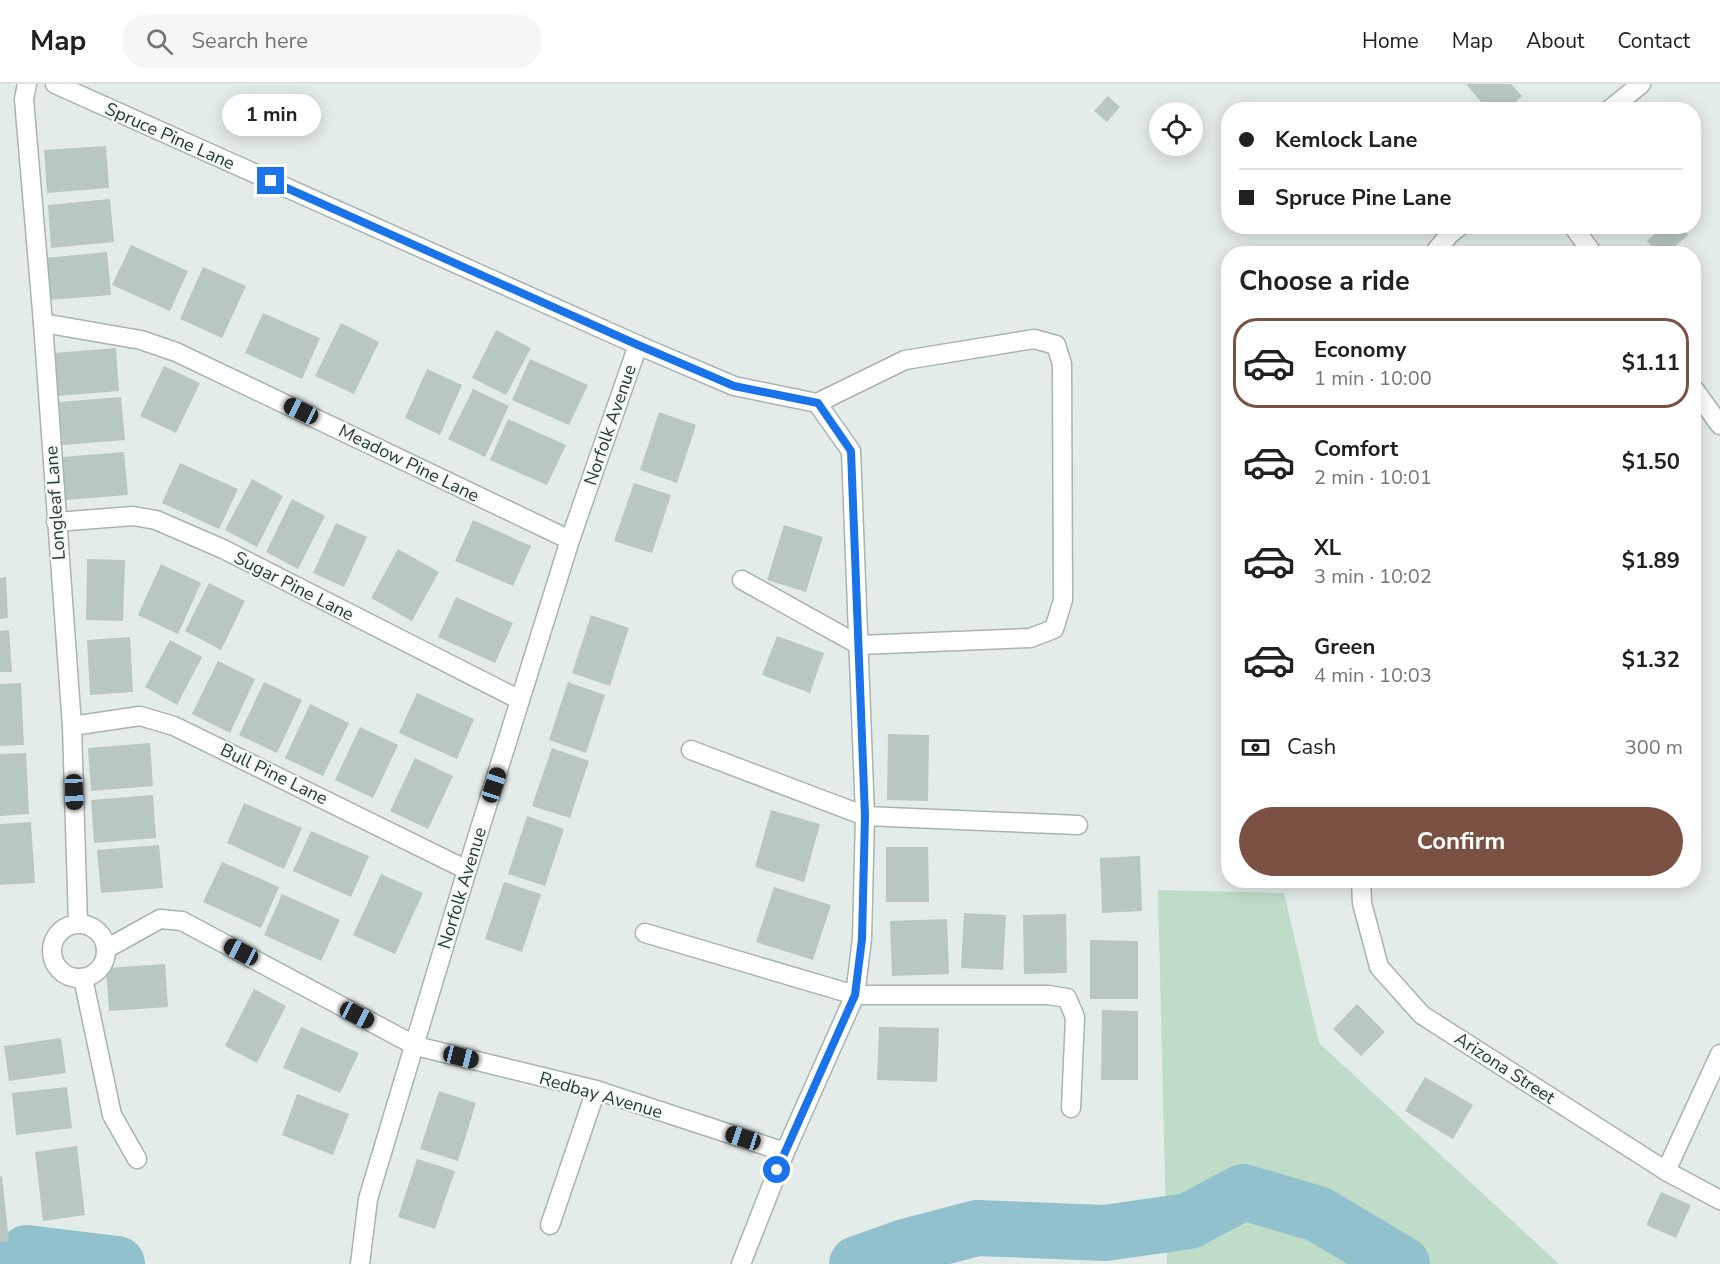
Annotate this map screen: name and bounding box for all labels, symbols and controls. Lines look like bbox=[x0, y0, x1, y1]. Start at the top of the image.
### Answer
search box bbox=[122, 14, 542, 68]
text: Map bbox=[30, 22, 86, 60]
icon: search bbox=[143, 25, 176, 58]
text: Search here bbox=[191, 26, 308, 56]
text: Home bbox=[1362, 27, 1419, 55]
text: Map bbox=[1452, 27, 1493, 55]
text: About bbox=[1526, 27, 1584, 55]
text: Contact bbox=[1617, 27, 1690, 55]
callout: 1 min bbox=[222, 94, 320, 136]
street label: Spruce Pine Lane bbox=[101, 97, 239, 175]
text: 1 min bbox=[246, 101, 297, 128]
map controls bbox=[1149, 102, 1203, 156]
button: locate bbox=[1149, 102, 1203, 156]
text: Kemlock Lane bbox=[1275, 125, 1417, 155]
route end bbox=[257, 167, 284, 194]
text: Spruce Pine Lane bbox=[1275, 183, 1451, 213]
text: Choose a ride bbox=[1239, 263, 1410, 300]
text: Economy bbox=[1314, 335, 1406, 365]
icon: car bbox=[1242, 336, 1296, 390]
text: $1.11 bbox=[1622, 348, 1680, 378]
street label: Norfolk Avenue bbox=[578, 361, 642, 489]
text: 1 min · 10:00 bbox=[1314, 365, 1432, 392]
car bbox=[281, 395, 321, 427]
street label: Meadow Pine Lane bbox=[335, 419, 483, 507]
text: Comfort bbox=[1314, 434, 1398, 464]
icon: car bbox=[1242, 435, 1296, 489]
street label: Longleaf Lane bbox=[39, 445, 71, 561]
text: $1.50 bbox=[1622, 447, 1680, 477]
text: 2 min · 10:01 bbox=[1314, 464, 1432, 491]
text: XL bbox=[1314, 533, 1341, 563]
icon: car bbox=[1242, 534, 1296, 588]
street label: Sugar Pine Lane bbox=[230, 545, 358, 627]
text: $1.89 bbox=[1622, 546, 1680, 576]
text: 3 min · 10:02 bbox=[1314, 563, 1432, 590]
text: Green bbox=[1314, 632, 1375, 662]
icon: car bbox=[1242, 633, 1296, 687]
text: $1.32 bbox=[1622, 645, 1680, 675]
text: 4 min · 10:03 bbox=[1314, 662, 1432, 689]
icon: cash bbox=[1239, 731, 1272, 764]
text: Cash bbox=[1287, 732, 1336, 762]
text: 300 m bbox=[1625, 734, 1683, 761]
street label: Bull Pine Lane bbox=[216, 738, 332, 810]
car bbox=[480, 765, 508, 805]
car bbox=[64, 774, 84, 810]
button: Confirm bbox=[1239, 807, 1683, 876]
street label: Norfolk Avenue bbox=[432, 824, 492, 952]
car bbox=[221, 936, 261, 968]
car bbox=[337, 999, 377, 1031]
street label: Arizona Street bbox=[1450, 1027, 1561, 1110]
car bbox=[441, 1044, 481, 1070]
street label: Redbay Avenue bbox=[537, 1066, 665, 1124]
car bbox=[723, 1124, 763, 1152]
route start bbox=[763, 1156, 790, 1183]

